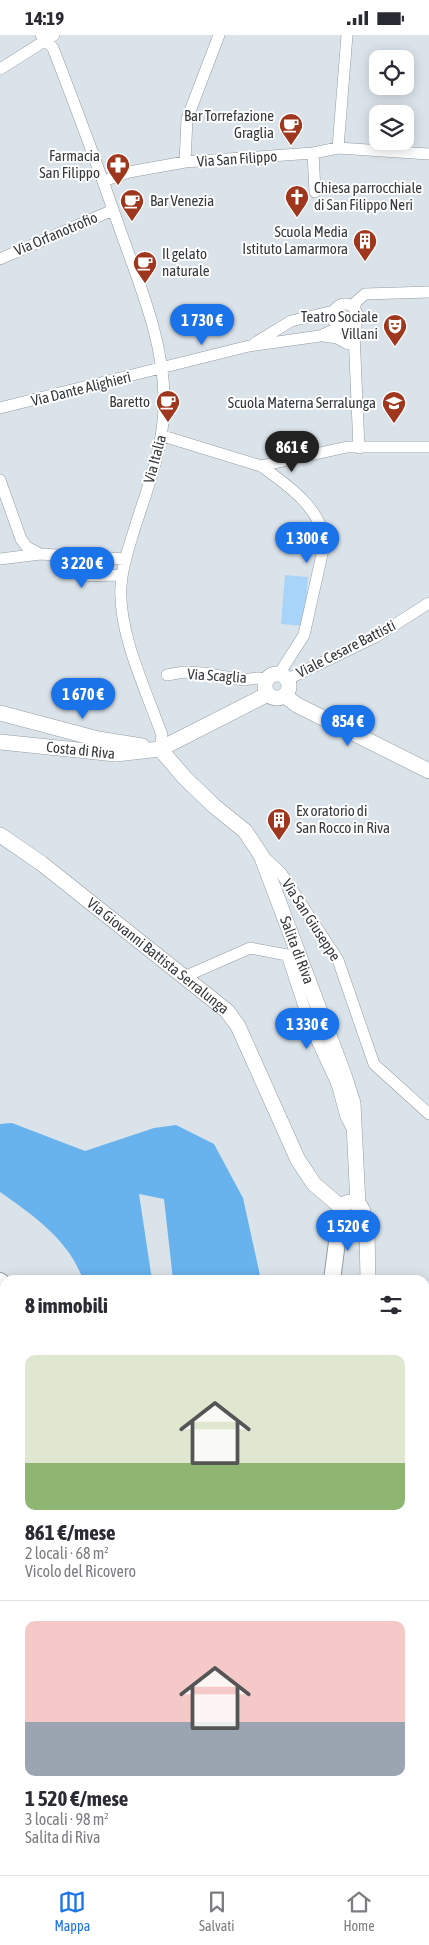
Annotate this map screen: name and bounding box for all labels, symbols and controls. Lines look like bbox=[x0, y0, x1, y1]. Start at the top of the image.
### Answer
text: 14:19 bbox=[25, 7, 64, 29]
map controls bbox=[369, 50, 414, 150]
button: locate bbox=[369, 50, 414, 95]
button: layers bbox=[369, 105, 414, 150]
place label: Bar Torrefazione Graglia bbox=[184, 107, 274, 141]
cafe icon: Bar Torrefazione Graglia bbox=[278, 112, 304, 146]
place label: Farmacia San Filippo bbox=[39, 147, 100, 181]
street label: Via San Filippo bbox=[196, 147, 278, 170]
pharmacy icon: Farmacia San Filippo bbox=[105, 152, 131, 186]
place label: Chiesa parrocchiale di San Filippo Neri bbox=[314, 179, 422, 213]
church icon: Chiesa parrocchiale di San Filippo Neri bbox=[284, 184, 310, 218]
cafe icon: Bar Venezia bbox=[119, 188, 145, 222]
place label: Bar Venezia bbox=[150, 192, 214, 209]
street label: Via Orfanotrofio bbox=[12, 208, 100, 259]
place label: Scuola Media Istituto Lamarmora bbox=[242, 223, 348, 257]
building icon: Scuola Media Istituto Lamarmora bbox=[352, 228, 378, 262]
place label: Il gelato naturale bbox=[162, 245, 210, 279]
cafe icon: Il gelato naturale bbox=[132, 250, 158, 284]
pin: 1 730 € bbox=[156, 303, 248, 346]
place label: Teatro Sociale Villani bbox=[301, 308, 378, 342]
text: 1 730 € bbox=[181, 311, 223, 329]
theatre icon: Teatro Sociale Villani bbox=[382, 313, 408, 347]
street label: Via Dante Alighieri bbox=[29, 368, 132, 409]
cafe icon: Baretto bbox=[155, 389, 181, 423]
school or university icon: Scuola Materna Serralunga bbox=[381, 390, 407, 424]
place label: Baretto bbox=[109, 393, 150, 410]
place label: Scuola Materna Serralunga bbox=[228, 394, 376, 411]
pin: 861 € bbox=[257, 431, 327, 473]
street label: Via Italia bbox=[140, 433, 169, 485]
text: 861 € bbox=[276, 438, 308, 456]
pin: 1 300 € bbox=[261, 521, 353, 564]
text: 1 300 € bbox=[286, 529, 328, 547]
pin: 3 220 € bbox=[36, 547, 128, 589]
text: 3 220 € bbox=[61, 554, 103, 572]
street label: Viale Cesare Battisti bbox=[293, 616, 398, 681]
street label: Via Scaglia bbox=[187, 665, 247, 686]
pin: 1 670 € bbox=[37, 677, 129, 720]
text: 1 670 € bbox=[62, 685, 104, 703]
pin: 854 € bbox=[313, 705, 383, 747]
text: 854 € bbox=[332, 712, 364, 730]
street label: Costa di Riva bbox=[45, 738, 116, 762]
place label: Ex oratorio di San Rocco in Riva bbox=[296, 802, 390, 836]
building icon: Ex oratorio di San Rocco in Riva bbox=[266, 807, 292, 841]
street label: Via San Giuseppe bbox=[279, 876, 344, 964]
street label: Via Giovanni Battista Serralunga bbox=[84, 894, 233, 1017]
street label: Salita di Riva bbox=[277, 914, 318, 986]
pin: 1 330 € bbox=[261, 1007, 353, 1050]
text: 1 330 € bbox=[286, 1015, 328, 1033]
pin: 1 520 € bbox=[302, 1209, 394, 1252]
text: 1 520 € bbox=[327, 1217, 369, 1235]
icon: filters bbox=[377, 1291, 405, 1319]
text: 8 immobili bbox=[25, 1293, 108, 1317]
icon: home bbox=[170, 1388, 260, 1478]
text: 861 €/mese bbox=[25, 1520, 116, 1544]
text: 2 locali · 68 m² bbox=[25, 1544, 109, 1562]
text: Vicolo del Ricovero bbox=[25, 1562, 136, 1580]
icon: home bbox=[170, 1653, 260, 1743]
text: 1 520 €/mese bbox=[25, 1786, 128, 1810]
text: 3 locali · 98 m² bbox=[25, 1810, 109, 1828]
text: Salita di Riva bbox=[25, 1828, 100, 1846]
tab: Mappa bbox=[54, 1888, 90, 1934]
tab: Salvati bbox=[199, 1888, 234, 1934]
tab: Home bbox=[343, 1888, 375, 1934]

